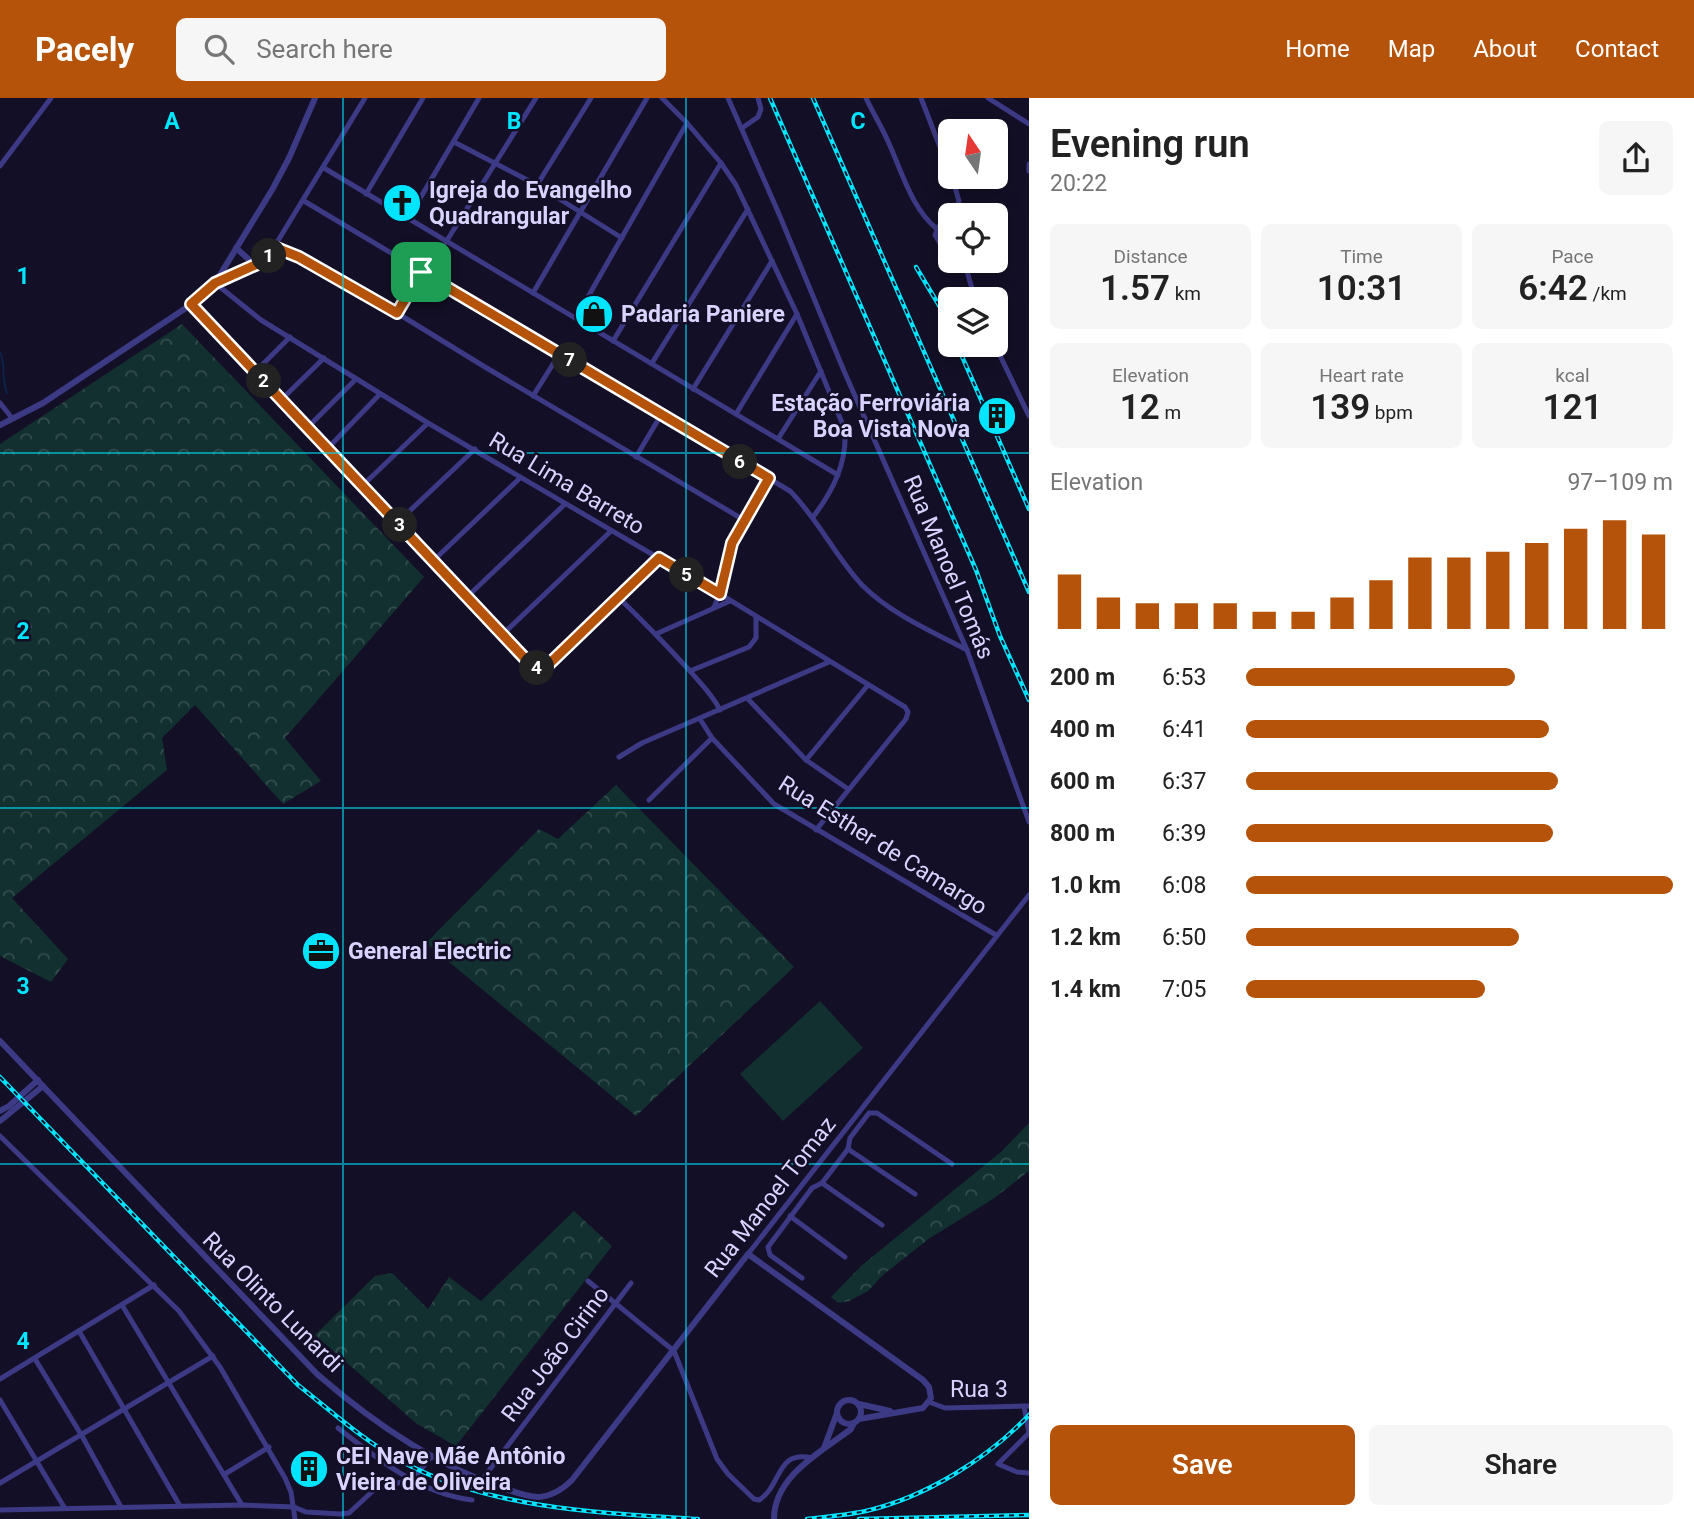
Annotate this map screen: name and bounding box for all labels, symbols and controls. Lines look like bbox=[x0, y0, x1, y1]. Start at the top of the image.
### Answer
search box bbox=[176, 18, 666, 81]
text: Pacely bbox=[35, 30, 134, 69]
icon: search bbox=[200, 30, 238, 68]
text: Search here bbox=[256, 34, 393, 64]
text: Home bbox=[1285, 35, 1350, 63]
text: Map bbox=[1388, 35, 1435, 63]
text: About bbox=[1473, 35, 1537, 63]
text: Contact bbox=[1575, 35, 1659, 63]
text: A bbox=[164, 108, 180, 135]
text: B bbox=[507, 108, 521, 135]
text: C bbox=[850, 108, 866, 135]
north arrow bbox=[938, 119, 1008, 189]
map controls bbox=[938, 119, 1008, 357]
button: share bbox=[1599, 121, 1673, 195]
text: Evening run bbox=[1050, 122, 1250, 166]
text: 20:22 bbox=[1050, 170, 1107, 197]
place label: Igreja do Evangelho Quadrangular bbox=[429, 177, 632, 230]
church icon: Igreja do Evangelho Quadrangular bbox=[381, 182, 423, 224]
button: locate bbox=[938, 203, 1008, 273]
pin: 1 bbox=[252, 238, 286, 274]
pin bbox=[391, 242, 451, 302]
text: 1 bbox=[263, 244, 274, 267]
text: Distance bbox=[1114, 245, 1187, 268]
text: Time bbox=[1340, 245, 1383, 268]
text: Pace bbox=[1551, 245, 1594, 268]
icon: arrive bbox=[402, 253, 440, 291]
text: 1 bbox=[16, 263, 30, 290]
text: 1.57 bbox=[1100, 268, 1170, 309]
text: 10:31 bbox=[1317, 268, 1406, 309]
text: 6:42 bbox=[1518, 268, 1588, 309]
text: km bbox=[1170, 282, 1201, 305]
text: /km bbox=[1588, 282, 1627, 305]
button: layers bbox=[938, 287, 1008, 357]
shop icon: Padaria Paniere bbox=[573, 293, 615, 335]
place label: Padaria Paniere bbox=[621, 301, 785, 328]
pin: 7 bbox=[552, 342, 588, 378]
text: 7 bbox=[564, 348, 575, 371]
pin: 2 bbox=[246, 364, 282, 398]
text: Elevation bbox=[1112, 364, 1189, 387]
text: Heart rate bbox=[1319, 364, 1404, 387]
text: kcal bbox=[1555, 364, 1590, 387]
text: 2 bbox=[258, 369, 269, 392]
text: 12 bbox=[1120, 387, 1160, 428]
text: 139 bbox=[1310, 387, 1370, 428]
text: 121 bbox=[1543, 387, 1603, 428]
place label: Estação Ferroviária Boa Vista Nova bbox=[771, 390, 970, 443]
building icon: Estação Ferroviária Boa Vista Nova bbox=[976, 395, 1018, 437]
text: m bbox=[1160, 401, 1181, 424]
text: bpm bbox=[1370, 401, 1413, 424]
street label: Rua Lima Barreto bbox=[484, 426, 649, 540]
pin: 6 bbox=[722, 444, 758, 480]
text: 6 bbox=[734, 450, 745, 473]
text: Elevation bbox=[1050, 469, 1143, 496]
text: 97–109 m bbox=[1567, 469, 1673, 496]
street label: Rua Manoel Tomás bbox=[898, 471, 999, 663]
pin: 3 bbox=[382, 508, 418, 542]
text: 3 bbox=[394, 513, 405, 536]
pin: 5 bbox=[670, 558, 704, 592]
text: 5 bbox=[681, 563, 692, 586]
text: 2 bbox=[16, 618, 30, 645]
pin: 4 bbox=[520, 650, 554, 686]
text: 4 bbox=[531, 656, 542, 679]
text: 200 m bbox=[1050, 664, 1115, 691]
text: 6:53 bbox=[1162, 664, 1206, 691]
text: 400 m bbox=[1050, 716, 1115, 743]
text: 6:41 bbox=[1162, 716, 1206, 743]
text: 600 m bbox=[1050, 768, 1115, 795]
text: 6:37 bbox=[1162, 768, 1206, 795]
street label: Rua Esther de Camargo bbox=[774, 770, 992, 921]
text: 800 m bbox=[1050, 820, 1115, 847]
text: 6:39 bbox=[1162, 820, 1206, 847]
text: 1.0 km bbox=[1050, 872, 1121, 899]
text: 6:08 bbox=[1162, 872, 1206, 899]
text: 1.2 km bbox=[1050, 924, 1121, 951]
text: 6:50 bbox=[1162, 924, 1206, 951]
office icon: General Electric bbox=[300, 930, 342, 972]
place label: General Electric bbox=[348, 938, 511, 965]
text: 3 bbox=[16, 973, 30, 1000]
text: 1.4 km bbox=[1050, 976, 1121, 1003]
text: 7:05 bbox=[1162, 976, 1206, 1003]
street label: Rua Manoel Tomaz bbox=[699, 1112, 841, 1283]
street label: Rua Olinto Lunardi bbox=[197, 1227, 348, 1378]
street label: Rua João Cirino bbox=[496, 1281, 615, 1427]
text: 4 bbox=[16, 1328, 30, 1355]
street label: Rua 3 bbox=[950, 1376, 1008, 1403]
button: Save bbox=[1050, 1425, 1355, 1505]
button: Share bbox=[1369, 1425, 1673, 1505]
place label: CEI Nave Mãe Antônio Vieira de Oliveira bbox=[336, 1443, 565, 1496]
building icon: CEI Nave Mãe Antônio Vieira de Oliveira bbox=[288, 1448, 330, 1490]

